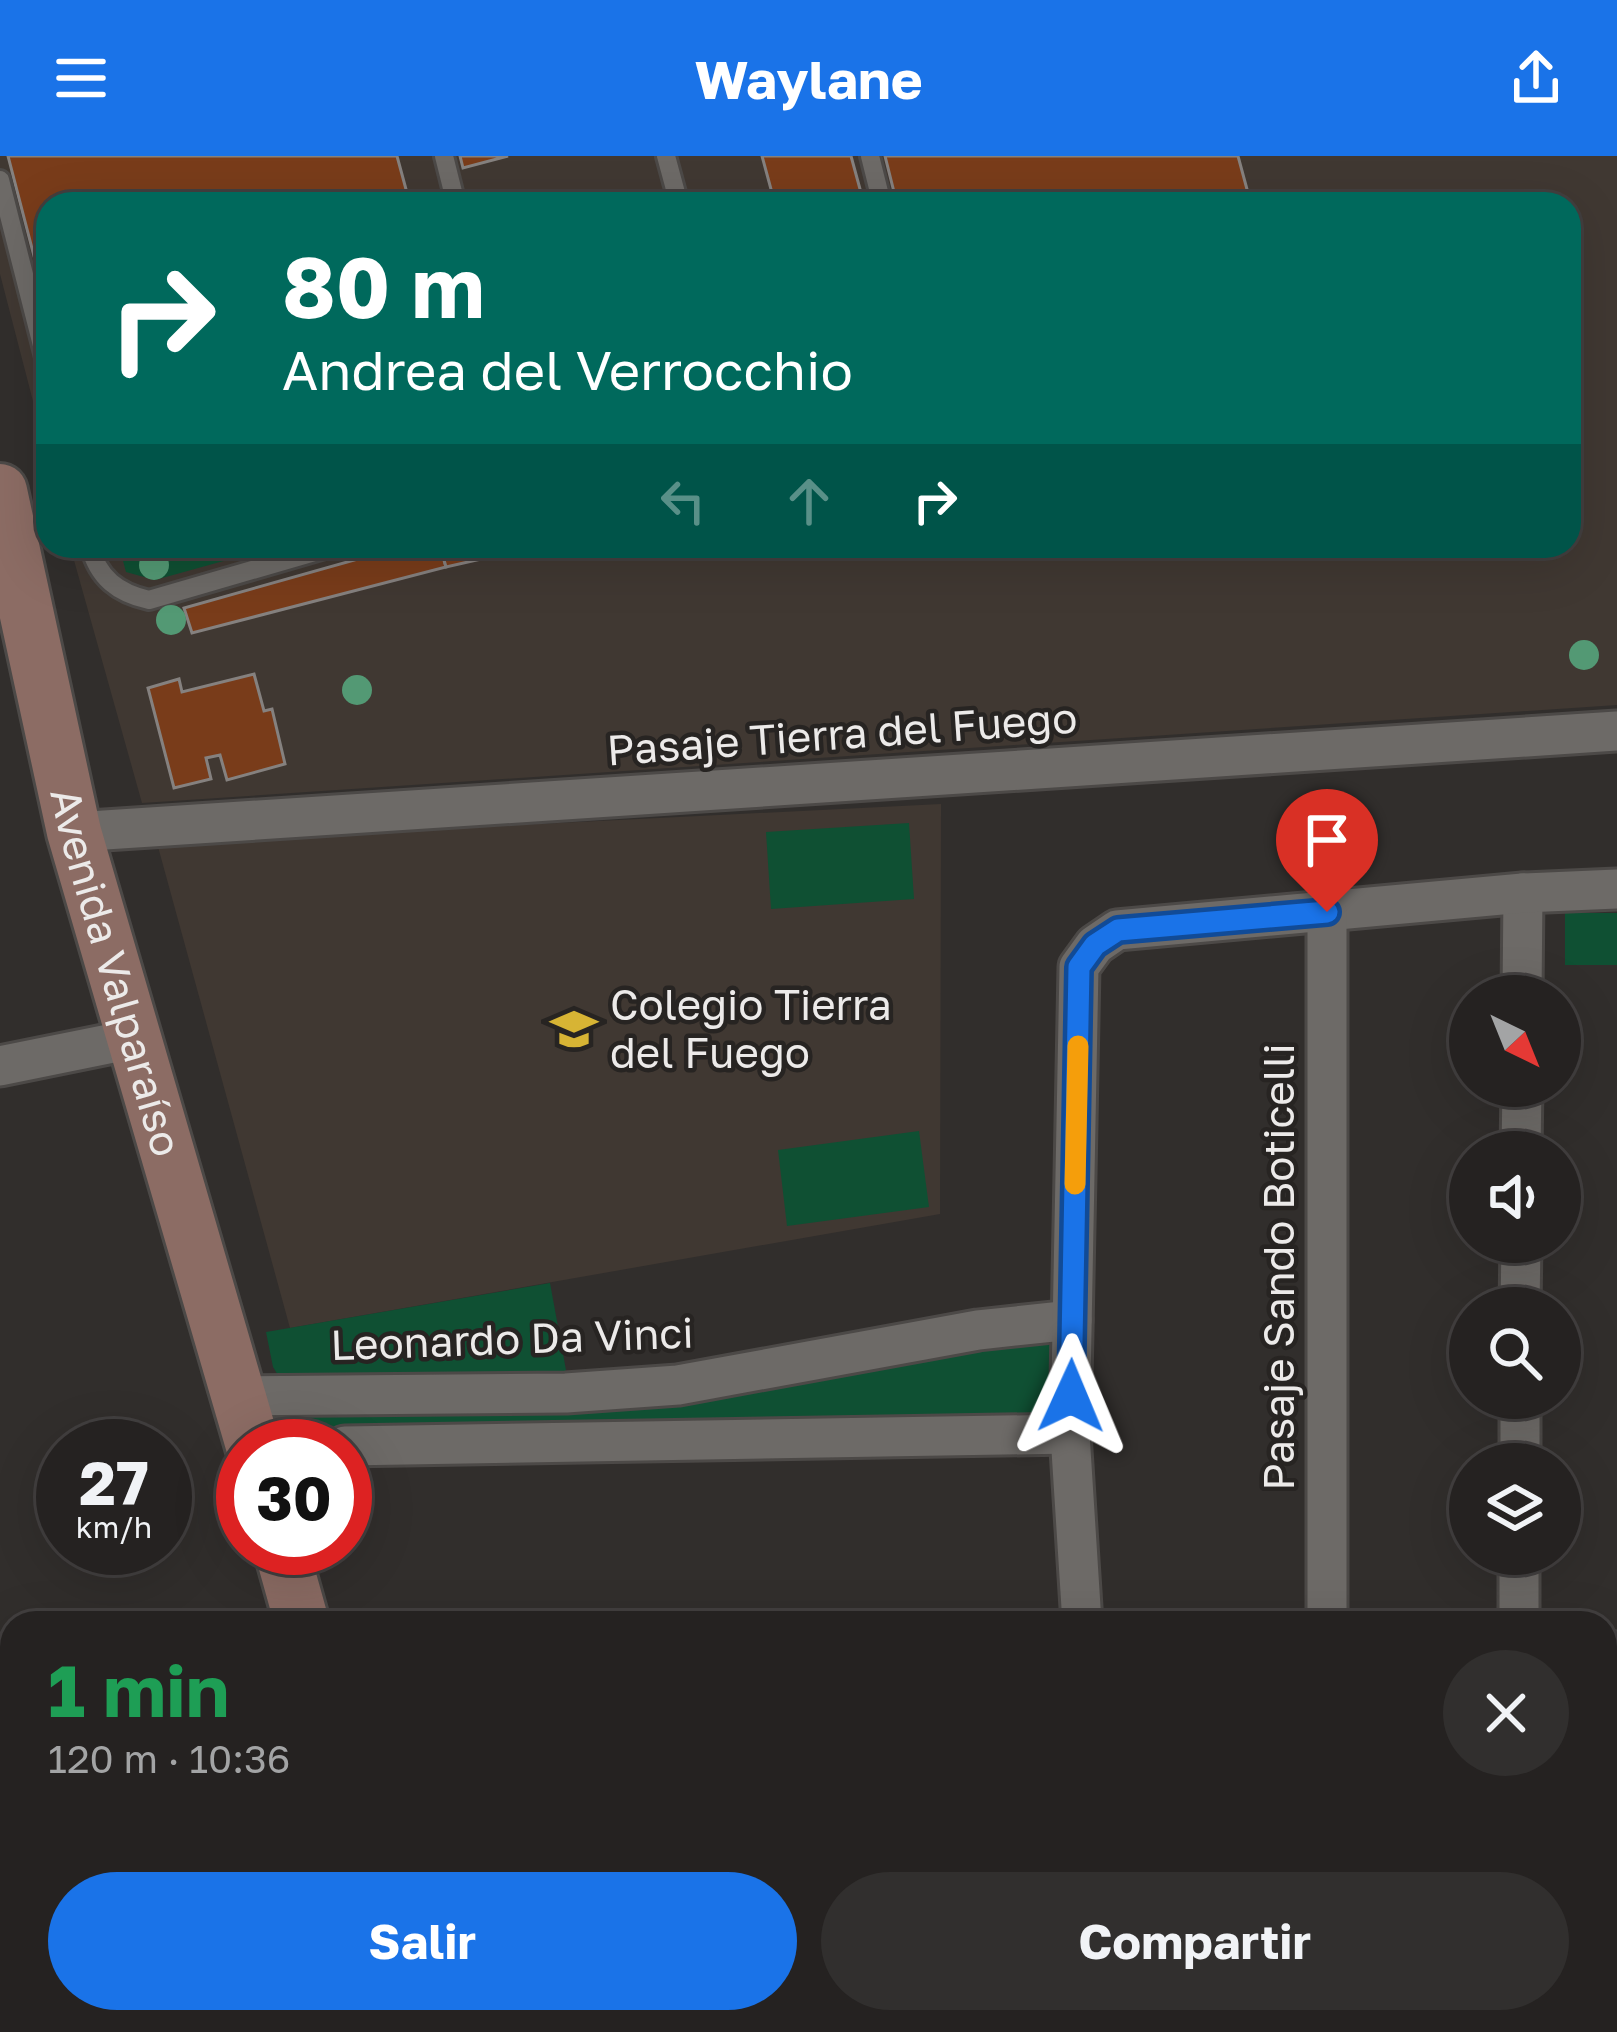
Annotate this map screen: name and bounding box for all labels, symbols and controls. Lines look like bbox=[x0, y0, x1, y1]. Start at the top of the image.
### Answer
icon: menu bbox=[48, 45, 114, 111]
icon: share bbox=[1503, 45, 1569, 111]
text: Waylane bbox=[694, 46, 923, 111]
text: 80 m bbox=[282, 236, 485, 336]
icon: right bbox=[84, 240, 240, 396]
text: Andrea del Verrocchio bbox=[282, 337, 853, 402]
icon: left bbox=[650, 468, 716, 534]
icon: ahead bbox=[776, 468, 842, 534]
icon: right bbox=[902, 468, 968, 534]
street label: Pasaje Tierra del Fuego bbox=[605, 692, 1079, 774]
street label: Avenida Valparaíso bbox=[41, 783, 193, 1162]
pin bbox=[1276, 789, 1378, 912]
icon: arrive bbox=[1294, 807, 1360, 873]
north arrow bbox=[1449, 975, 1581, 1107]
map controls bbox=[1449, 975, 1581, 1575]
place label: Colegio Tierra del Fuego bbox=[610, 979, 892, 1077]
school or university icon: Colegio Tierra del Fuego bbox=[549, 1004, 599, 1054]
street label: Pasaje Sando Boticelli bbox=[1253, 1043, 1303, 1491]
button: sound bbox=[1449, 1131, 1581, 1263]
button: search bbox=[1449, 1287, 1581, 1419]
street label: Leonardo Da Vinci bbox=[330, 1307, 694, 1369]
position arrow bbox=[1008, 1333, 1134, 1459]
speed limit sign: 30 bbox=[216, 1419, 372, 1575]
button: layers bbox=[1449, 1443, 1581, 1575]
text: 27 bbox=[79, 1446, 149, 1518]
text: km/h bbox=[76, 1509, 152, 1545]
text: 1 min bbox=[48, 1646, 229, 1733]
button: close bbox=[1443, 1650, 1569, 1776]
text: 120 m · 10:36 bbox=[48, 1735, 290, 1782]
button: Salir bbox=[48, 1872, 797, 2010]
button: Compartir bbox=[821, 1872, 1569, 2010]

